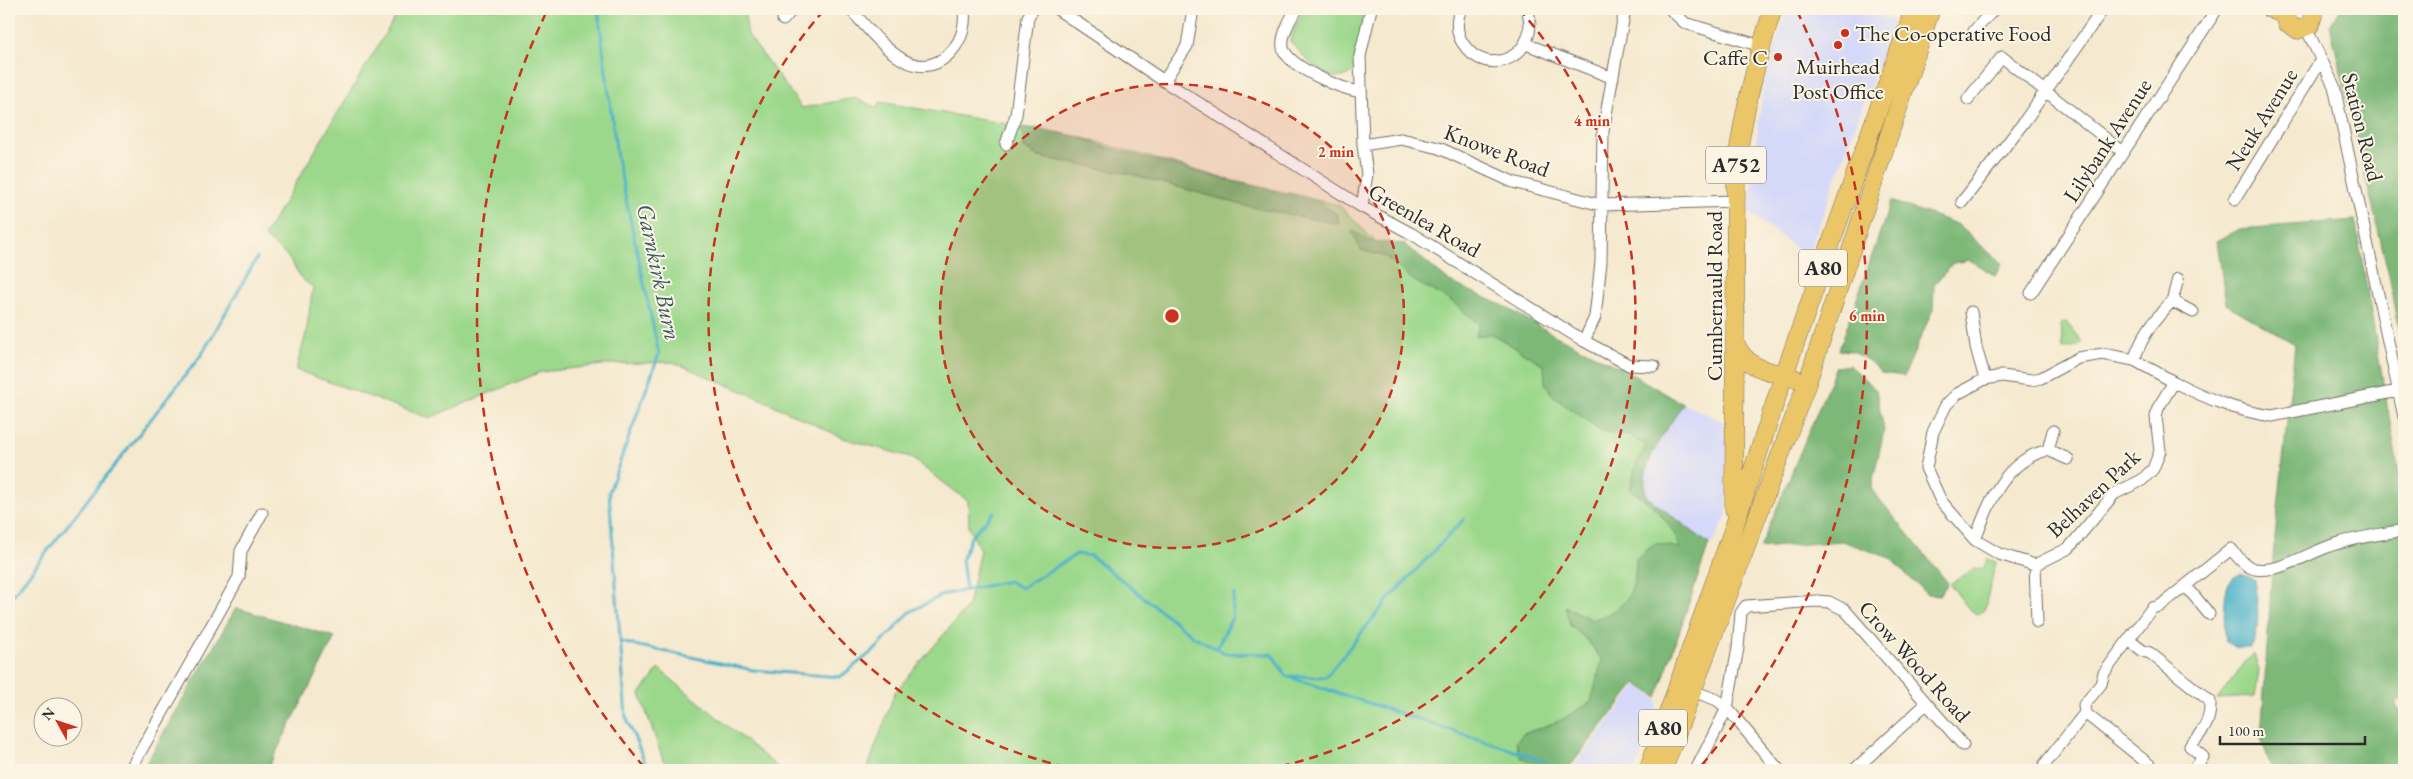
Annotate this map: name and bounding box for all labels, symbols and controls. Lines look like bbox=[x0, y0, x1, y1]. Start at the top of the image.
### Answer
place label: The Co-operative Food bbox=[1855, 19, 2052, 48]
marker: The Co-operative Food bbox=[1839, 27, 1851, 39]
marker: Muirhead Post Office bbox=[1832, 39, 1844, 51]
place label: Caffe C bbox=[1703, 43, 1768, 72]
marker: Caffe C bbox=[1772, 51, 1784, 63]
place label: Muirhead Post Office bbox=[1792, 52, 1884, 106]
street label: Neuk Avenue bbox=[2219, 62, 2305, 176]
street label: Station Road bbox=[2335, 70, 2390, 185]
street label: Lilybank Avenue bbox=[2057, 72, 2159, 208]
text: 4 min bbox=[1574, 111, 1611, 130]
street label: Knowe Road bbox=[1440, 117, 1554, 184]
text: 2 min bbox=[1318, 142, 1355, 161]
road number: A752 bbox=[1706, 146, 1766, 184]
street label: Greenlea Road bbox=[1363, 177, 1487, 265]
water label: Garnkirk Burn bbox=[630, 201, 689, 343]
street label: Cumbernauld Road bbox=[1700, 210, 1729, 381]
road number: A80 bbox=[1799, 250, 1847, 286]
text: 6 min bbox=[1849, 306, 1886, 325]
centre of rings bbox=[1163, 307, 1181, 325]
street label: Belhaven Park bbox=[2040, 442, 2147, 544]
street label: Crow Wood Road bbox=[1852, 594, 1978, 729]
north arrow bbox=[32, 696, 82, 746]
text: N bbox=[38, 703, 59, 724]
road number: A80 bbox=[1639, 710, 1687, 746]
scale bar bbox=[2220, 714, 2366, 746]
text: 100 m bbox=[2228, 721, 2265, 740]

